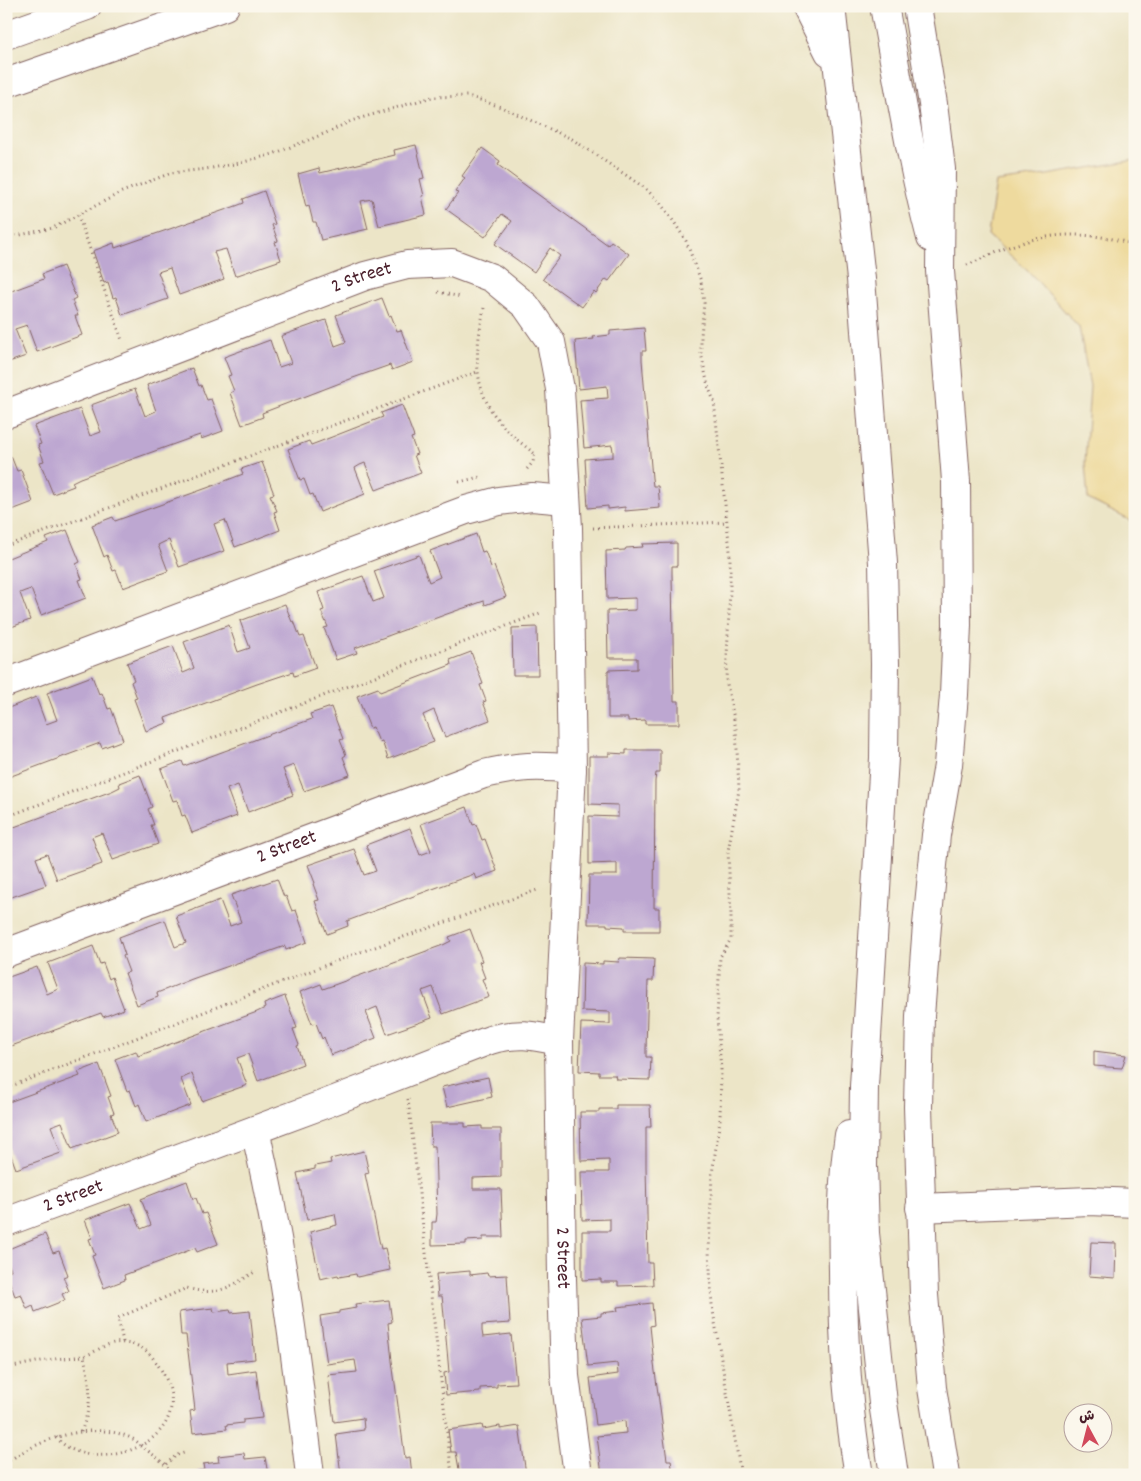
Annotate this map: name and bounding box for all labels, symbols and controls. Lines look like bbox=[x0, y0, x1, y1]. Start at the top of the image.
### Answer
street label: 2 Street bbox=[328, 256, 395, 301]
street label: 2 Street bbox=[253, 824, 321, 872]
street label: 2 Street bbox=[40, 1173, 107, 1221]
street label: 2 Street bbox=[547, 1227, 576, 1289]
north arrow bbox=[1064, 1404, 1114, 1454]
text: ش bbox=[1078, 1406, 1096, 1428]

